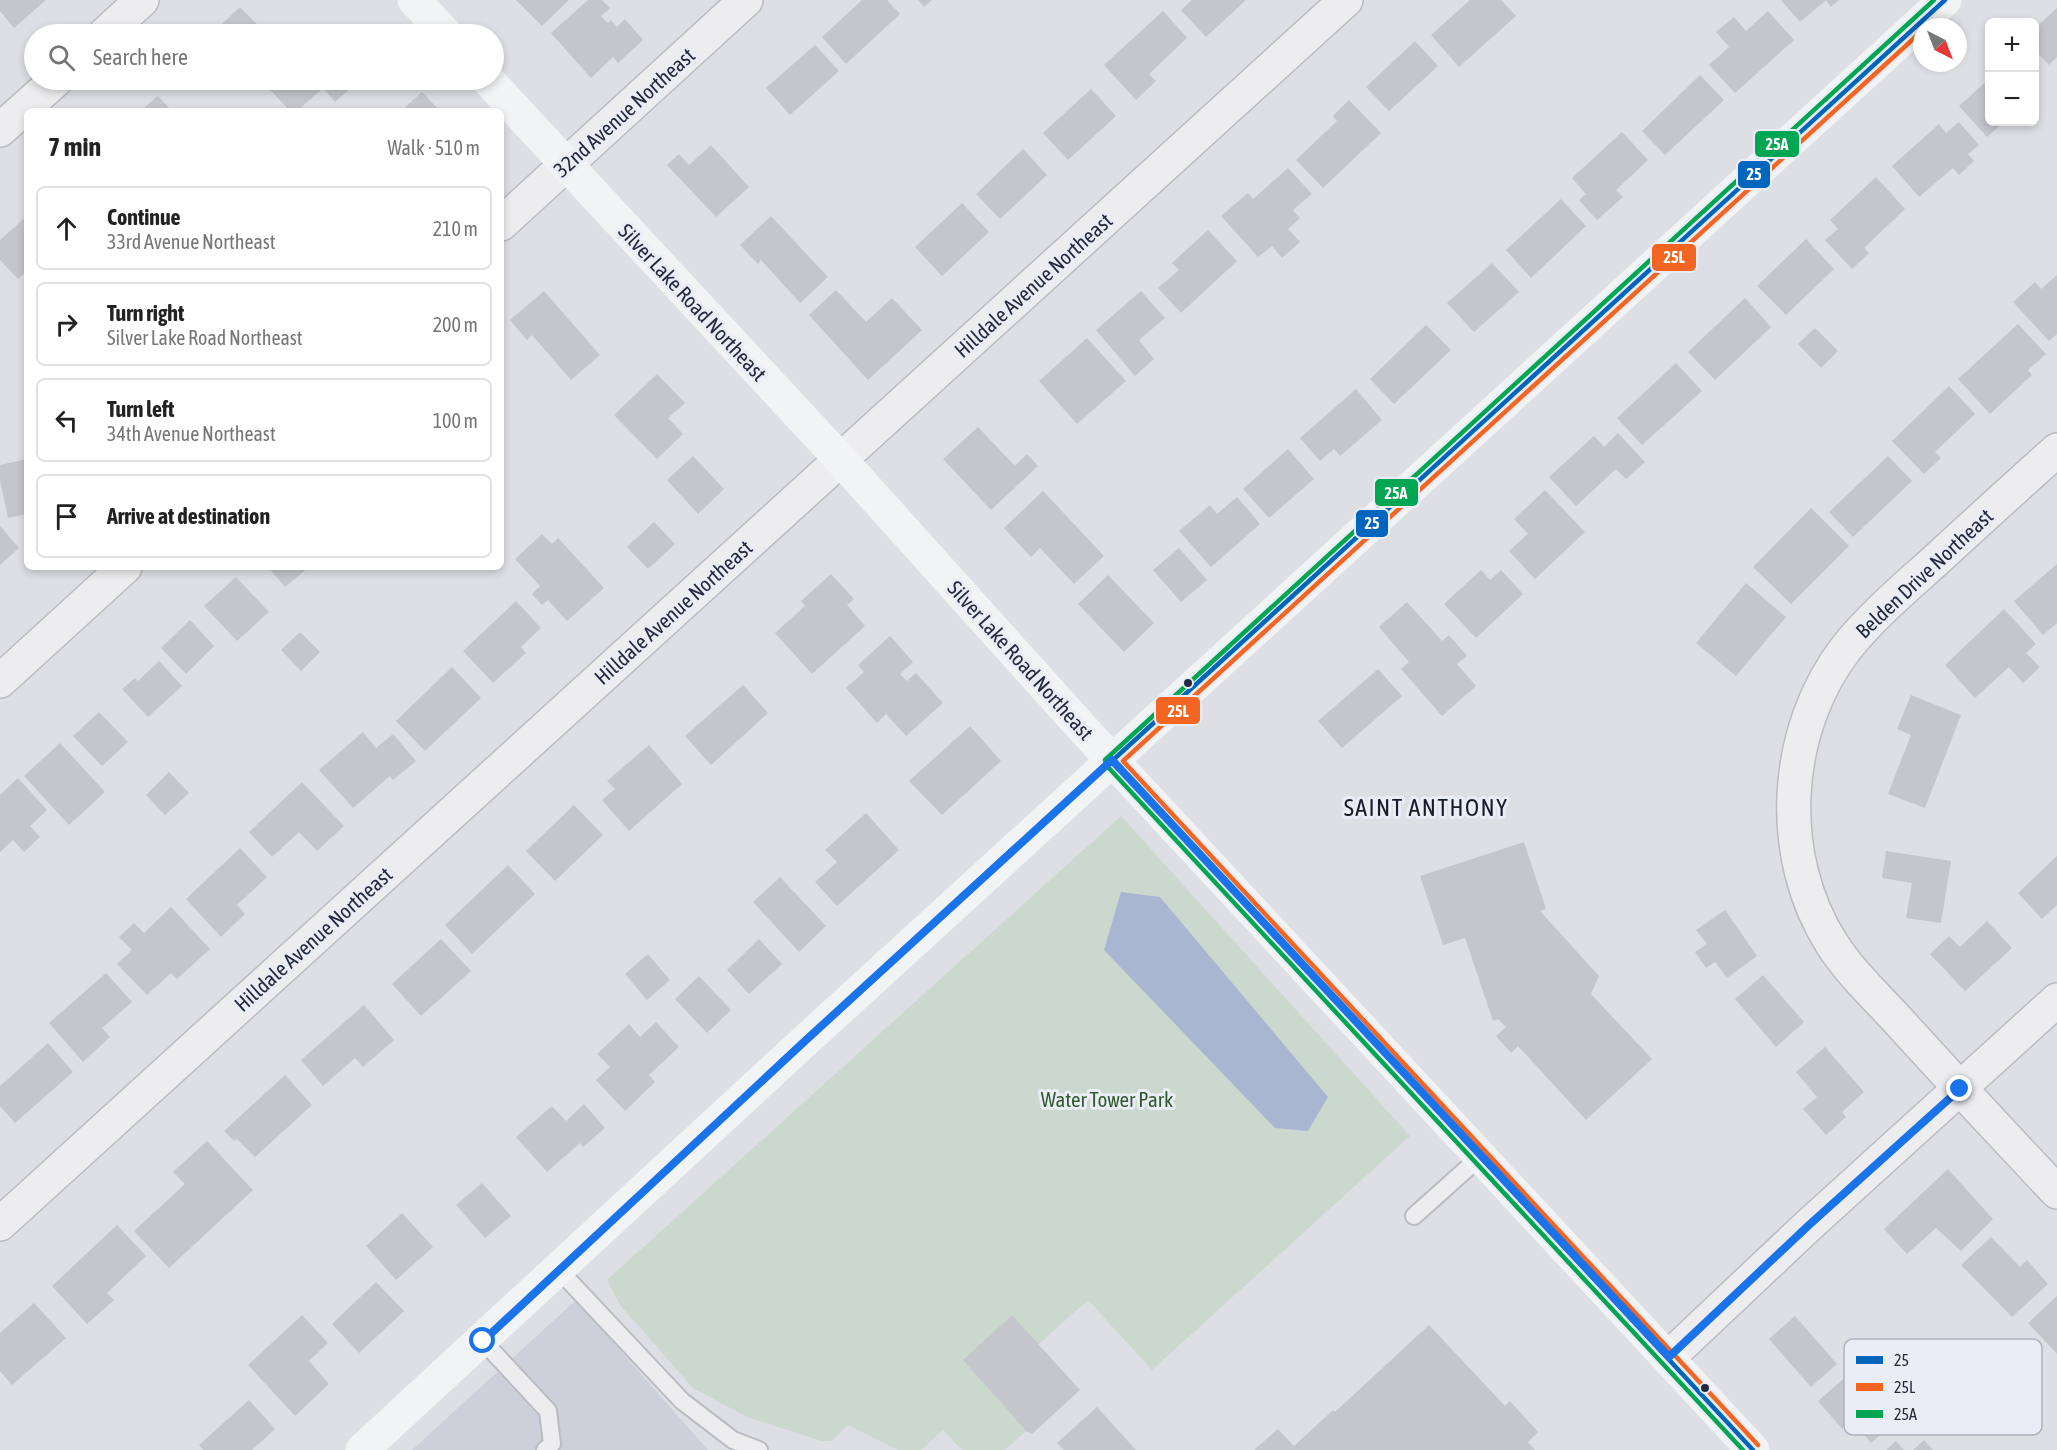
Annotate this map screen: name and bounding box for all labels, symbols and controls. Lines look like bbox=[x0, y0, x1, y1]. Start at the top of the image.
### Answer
north arrow bbox=[1913, 18, 1967, 72]
map controls bbox=[1985, 18, 2039, 126]
button: + bbox=[1985, 18, 2039, 72]
search box bbox=[24, 24, 504, 90]
icon: search bbox=[45, 41, 78, 74]
street label: 32nd Avenue Northeast bbox=[549, 43, 699, 181]
text: Search here bbox=[93, 44, 188, 70]
button: − bbox=[1985, 72, 2039, 126]
line badge: 25A bbox=[1754, 130, 1800, 158]
text: 7 min bbox=[48, 132, 101, 162]
text: 25A bbox=[1766, 135, 1789, 153]
text: Walk · 510 m bbox=[388, 136, 480, 159]
line badge: 25 bbox=[1737, 160, 1771, 189]
text: 25 bbox=[1746, 165, 1762, 183]
text: Continue bbox=[107, 204, 181, 230]
street label: Hilldale Avenue Northeast bbox=[949, 208, 1117, 362]
icon: ahead bbox=[50, 212, 83, 245]
text: 210 m bbox=[433, 217, 478, 240]
street label: Silver Lake Road Northeast bbox=[614, 219, 772, 385]
text: 33rd Avenue Northeast bbox=[107, 230, 276, 253]
line badge: 25L bbox=[1651, 243, 1697, 272]
text: 25L bbox=[1663, 248, 1685, 266]
text: Turn right bbox=[107, 300, 184, 326]
icon: right bbox=[50, 308, 83, 341]
text: 200 m bbox=[433, 313, 478, 336]
text: Silver Lake Road Northeast bbox=[107, 326, 303, 349]
text: Turn left bbox=[107, 396, 174, 422]
icon: left bbox=[50, 404, 83, 437]
text: 100 m bbox=[433, 409, 478, 432]
text: 34th Avenue Northeast bbox=[107, 422, 276, 445]
line badge: 25A bbox=[1374, 478, 1419, 507]
text: 25A bbox=[1385, 484, 1408, 502]
icon: arrive bbox=[50, 500, 83, 533]
text: Arrive at destination bbox=[107, 503, 270, 529]
street label: Belden Drive Northeast bbox=[1851, 503, 1997, 643]
line badge: 25 bbox=[1355, 509, 1389, 538]
text: 25 bbox=[1364, 514, 1380, 532]
street label: Hilldale Avenue Northeast bbox=[589, 535, 757, 689]
street label: Silver Lake Road Northeast bbox=[943, 576, 1099, 744]
unlabelled marker bbox=[1182, 677, 1194, 689]
line badge: 25L bbox=[1155, 696, 1201, 725]
text: 25L bbox=[1167, 702, 1189, 720]
district label: SAINT ANTHONY bbox=[1344, 794, 1508, 821]
street label: Hilldale Avenue Northeast bbox=[229, 862, 397, 1016]
route end bbox=[1946, 1075, 1972, 1101]
park label: Water Tower Park bbox=[1041, 1087, 1173, 1111]
route start bbox=[469, 1327, 495, 1353]
legend bbox=[1844, 1339, 2042, 1435]
text: 25 bbox=[1894, 1351, 1909, 1369]
text: 25L bbox=[1894, 1378, 1916, 1396]
unlabelled marker bbox=[1699, 1382, 1711, 1394]
text: 25A bbox=[1894, 1405, 1917, 1423]

